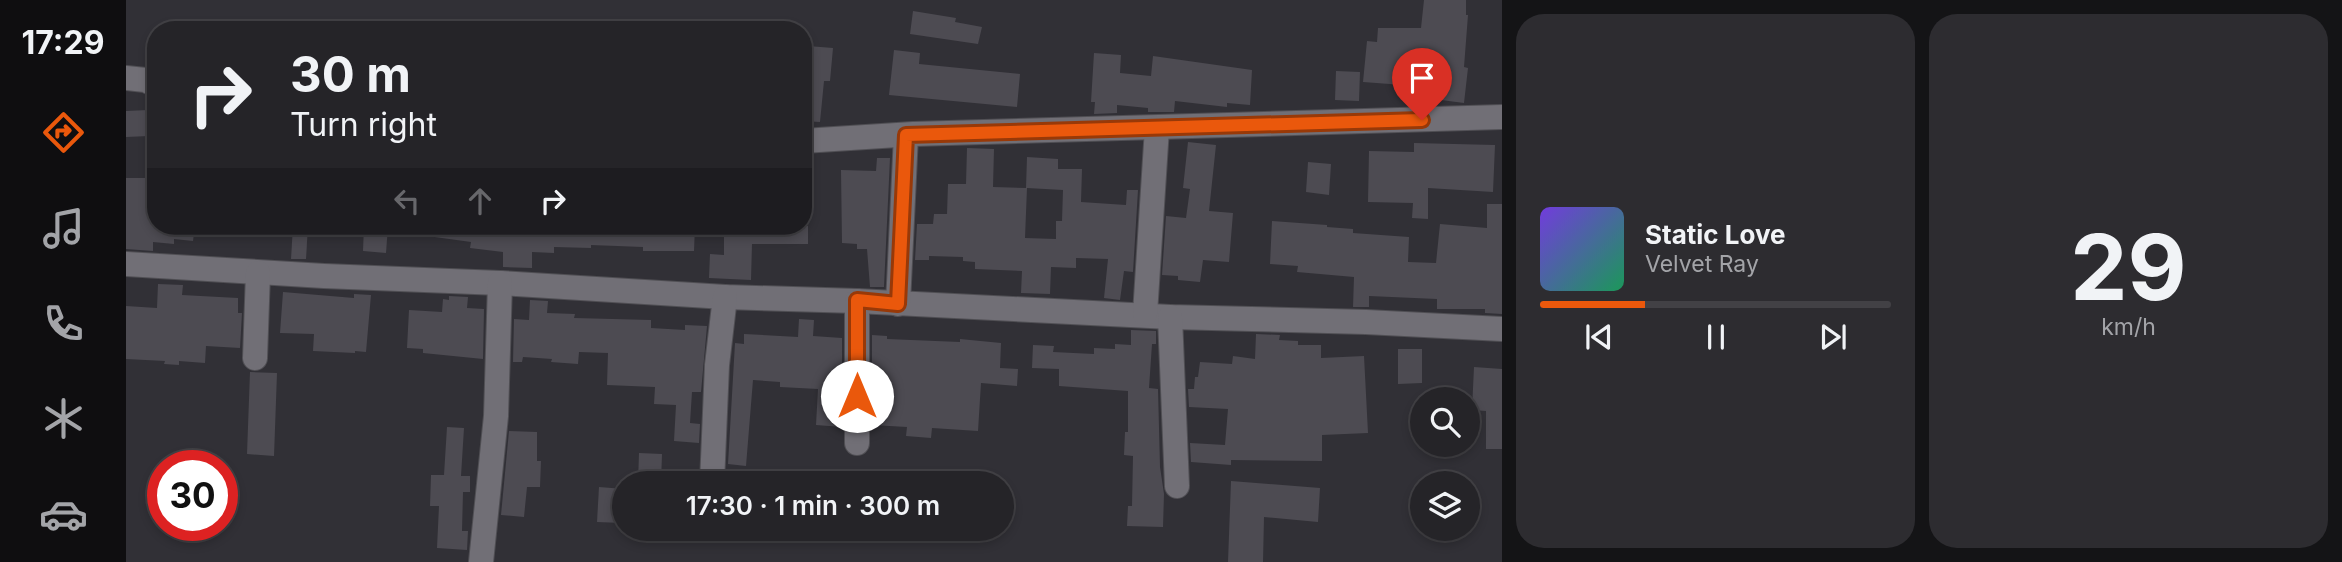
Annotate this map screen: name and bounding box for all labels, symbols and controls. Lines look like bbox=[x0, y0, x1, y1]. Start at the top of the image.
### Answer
text: 17:29 bbox=[22, 23, 104, 62]
text: 30 m bbox=[290, 45, 411, 104]
pin bbox=[1392, 48, 1452, 120]
icon: right bbox=[175, 49, 266, 140]
icon: arrive bbox=[1403, 59, 1441, 97]
text: Turn right bbox=[290, 105, 437, 144]
icon: directions bbox=[39, 108, 88, 157]
icon: left bbox=[388, 182, 426, 220]
icon: ahead bbox=[461, 182, 499, 220]
icon: right bbox=[534, 182, 572, 220]
icon: music bbox=[39, 204, 88, 253]
text: 29 bbox=[2070, 212, 2187, 322]
text: Static Love bbox=[1645, 219, 1786, 250]
text: Velvet Ray bbox=[1645, 250, 1759, 278]
icon: phone bbox=[39, 299, 88, 348]
text: km/h bbox=[2101, 313, 2156, 341]
icon: previous bbox=[1580, 318, 1618, 356]
icon: pause bbox=[1697, 318, 1735, 356]
icon: next bbox=[1814, 318, 1852, 356]
position arrow bbox=[820, 359, 894, 433]
map controls bbox=[1410, 387, 1480, 541]
button: search bbox=[1410, 387, 1480, 457]
icon: climate bbox=[39, 394, 88, 443]
speed limit sign: 30 bbox=[147, 450, 238, 541]
button: layers bbox=[1410, 471, 1480, 541]
icon: car bbox=[39, 490, 88, 539]
text: 17:30 · 1 min · 300 m bbox=[686, 490, 940, 521]

